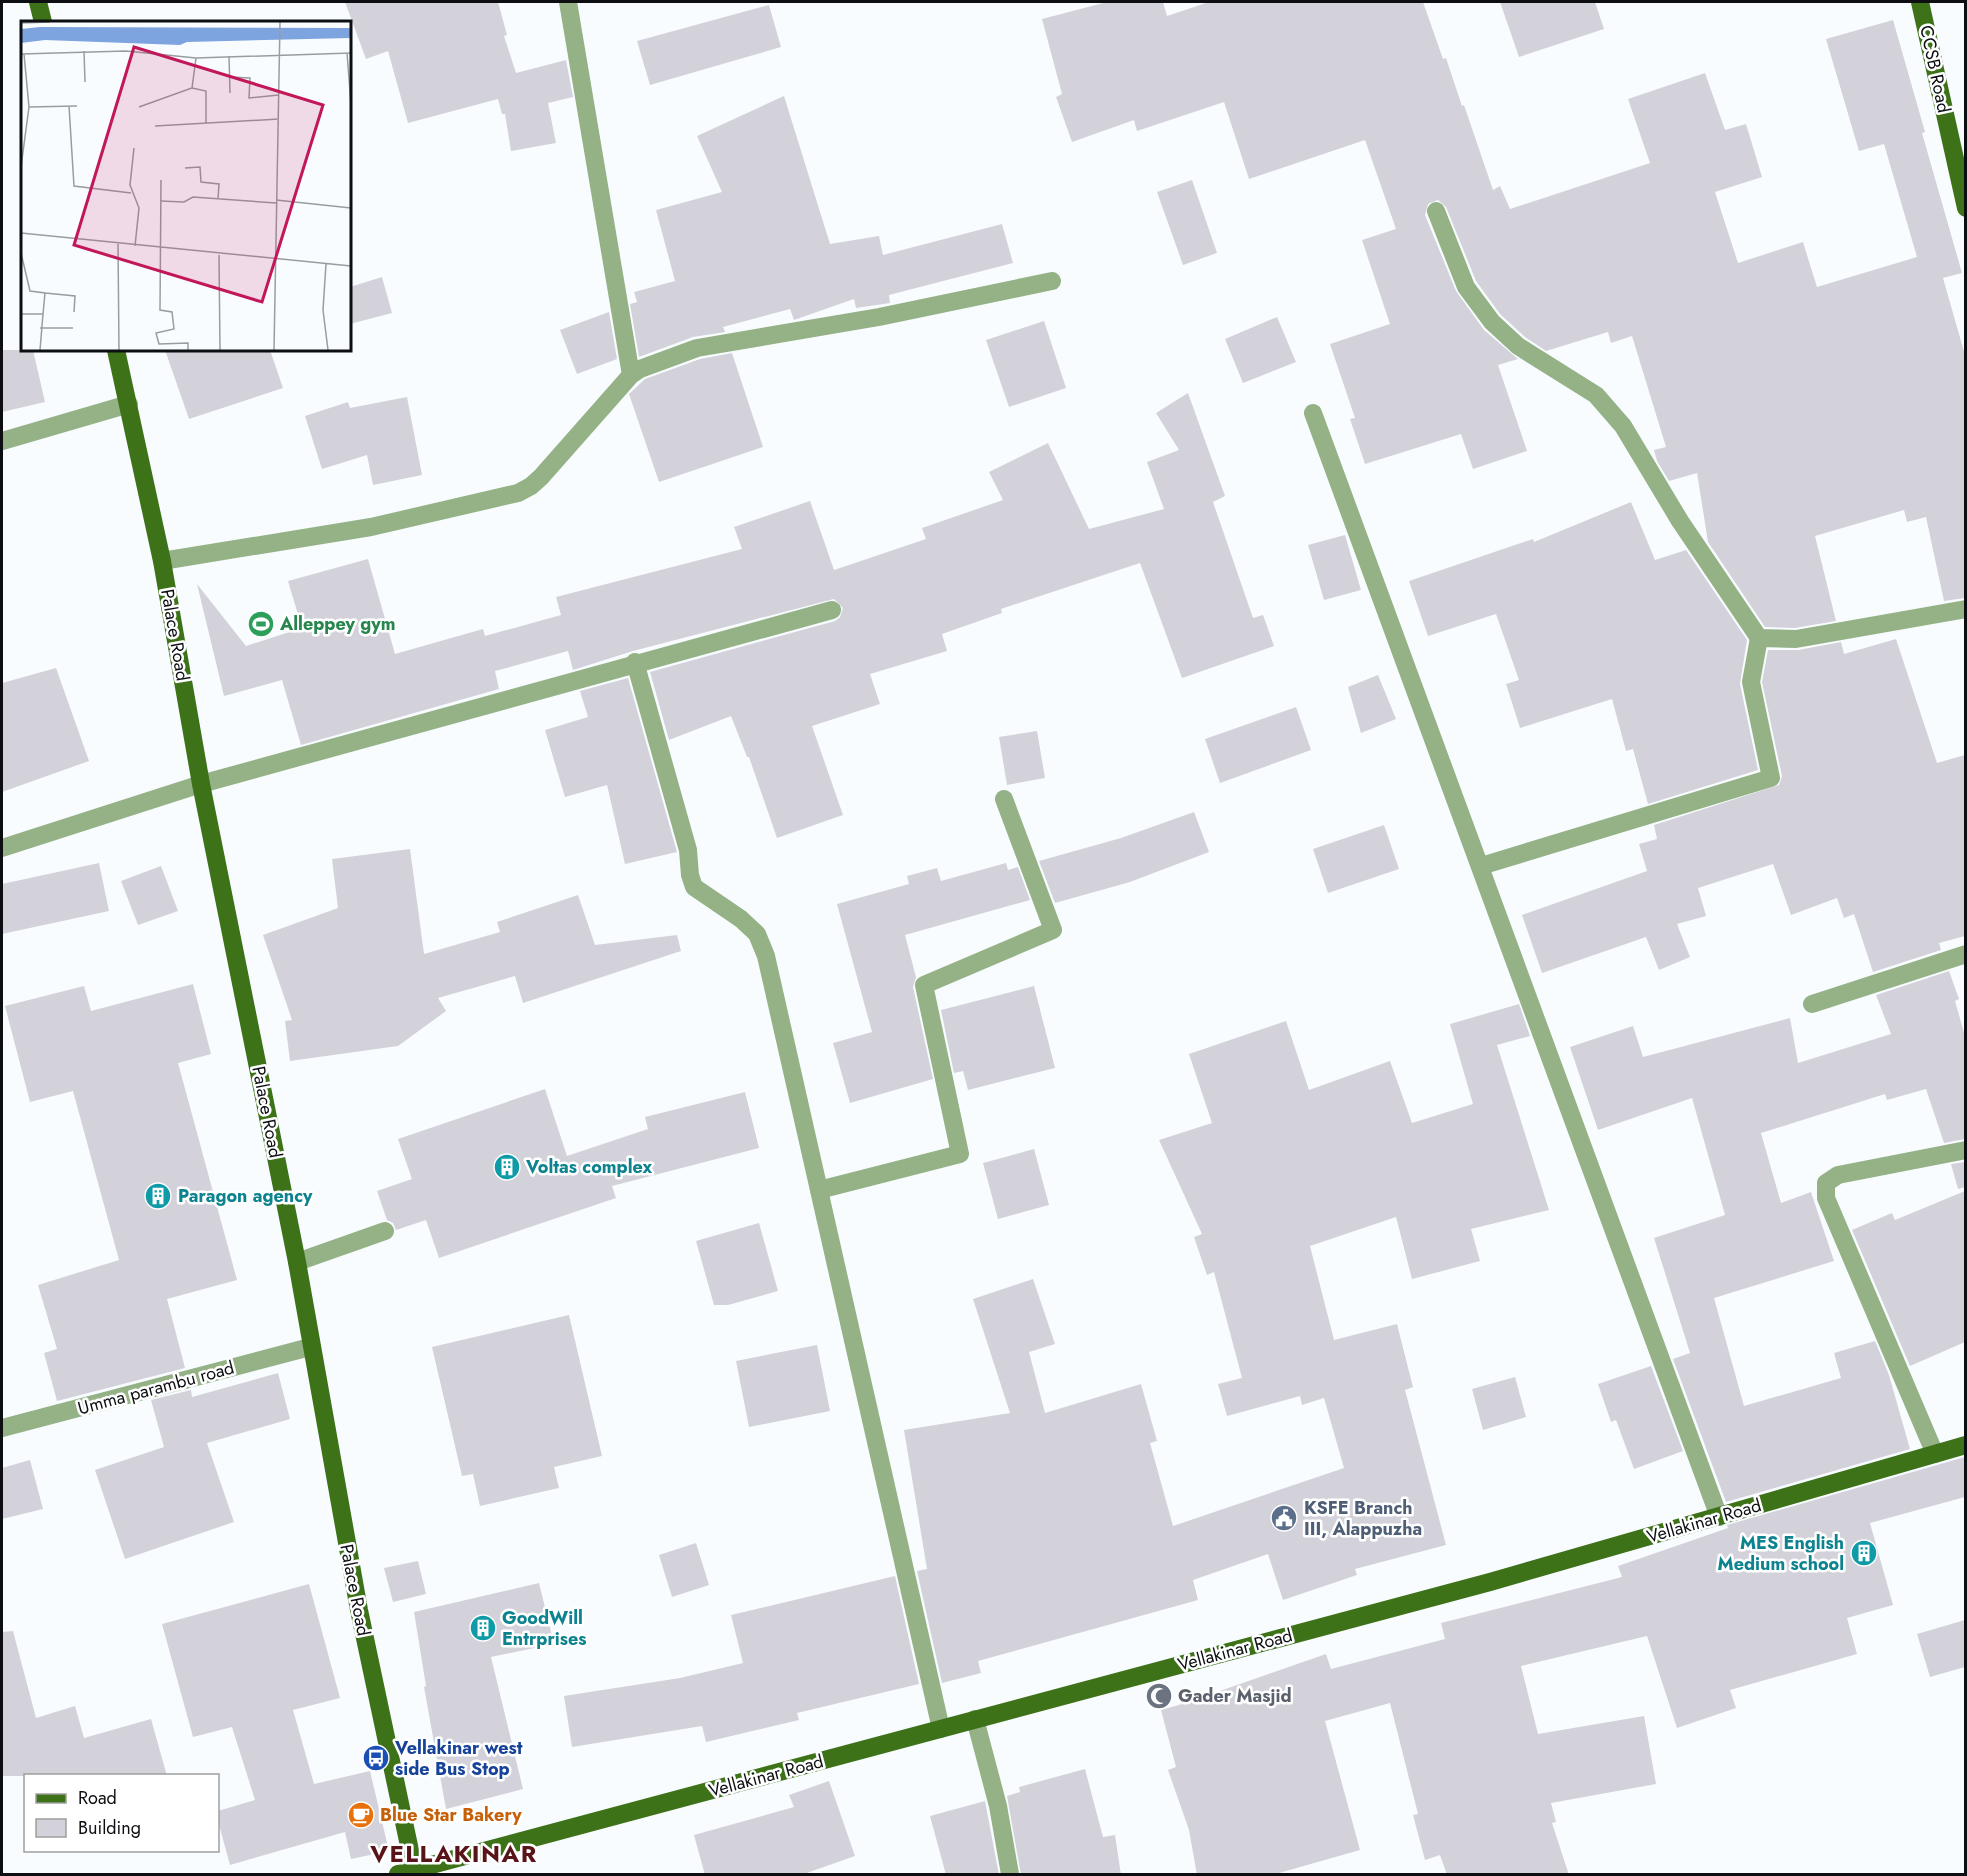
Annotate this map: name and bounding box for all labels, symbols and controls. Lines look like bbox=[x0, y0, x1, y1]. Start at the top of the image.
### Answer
inset map bbox=[21, 21, 351, 351]
street label: CCSB Road bbox=[1913, 23, 1957, 115]
street label: Palace Road bbox=[154, 587, 196, 683]
sports icon: Alleppey gym bbox=[246, 609, 276, 639]
place label: Alleppey gym bbox=[279, 611, 395, 637]
street label: Palace Road bbox=[245, 1064, 289, 1160]
building icon: Voltas complex bbox=[492, 1152, 522, 1182]
place label: Voltas complex bbox=[525, 1154, 653, 1180]
building icon: Paragon agency bbox=[143, 1181, 173, 1211]
place label: Paragon agency bbox=[178, 1183, 313, 1209]
street label: Umma parambu road bbox=[75, 1355, 237, 1421]
street label: Vellakinar Road bbox=[1644, 1492, 1764, 1550]
place label: KSFE Branch III, Alappuzha bbox=[1304, 1495, 1422, 1542]
public building icon: KSFE Branch III, Alappuzha bbox=[1269, 1503, 1299, 1533]
place label: MES English Medium school bbox=[1718, 1530, 1844, 1577]
building icon: MES English Medium school bbox=[1849, 1538, 1879, 1568]
street label: Palace Road bbox=[333, 1542, 377, 1638]
place label: GoodWill Entrprises bbox=[502, 1605, 587, 1652]
building icon: GoodWill Entrprises bbox=[468, 1613, 498, 1643]
street label: Vellakinar Road bbox=[1175, 1622, 1295, 1678]
mosque icon: Gader Masjid bbox=[1144, 1681, 1174, 1711]
place label: Gader Masjid bbox=[1178, 1683, 1292, 1709]
place label: Vellakinar west side Bus Stop bbox=[394, 1735, 523, 1782]
bus stop icon: Vellakinar west side Bus Stop bbox=[361, 1743, 391, 1773]
street label: Vellakinar Road bbox=[706, 1748, 826, 1804]
legend bbox=[24, 1774, 219, 1852]
text: Road bbox=[78, 1785, 117, 1811]
cafe icon: Blue Star Bakery bbox=[346, 1800, 376, 1830]
place label: Blue Star Bakery bbox=[380, 1802, 522, 1828]
text: Building bbox=[78, 1815, 141, 1841]
district label: VELLAKINAR bbox=[369, 1836, 538, 1871]

